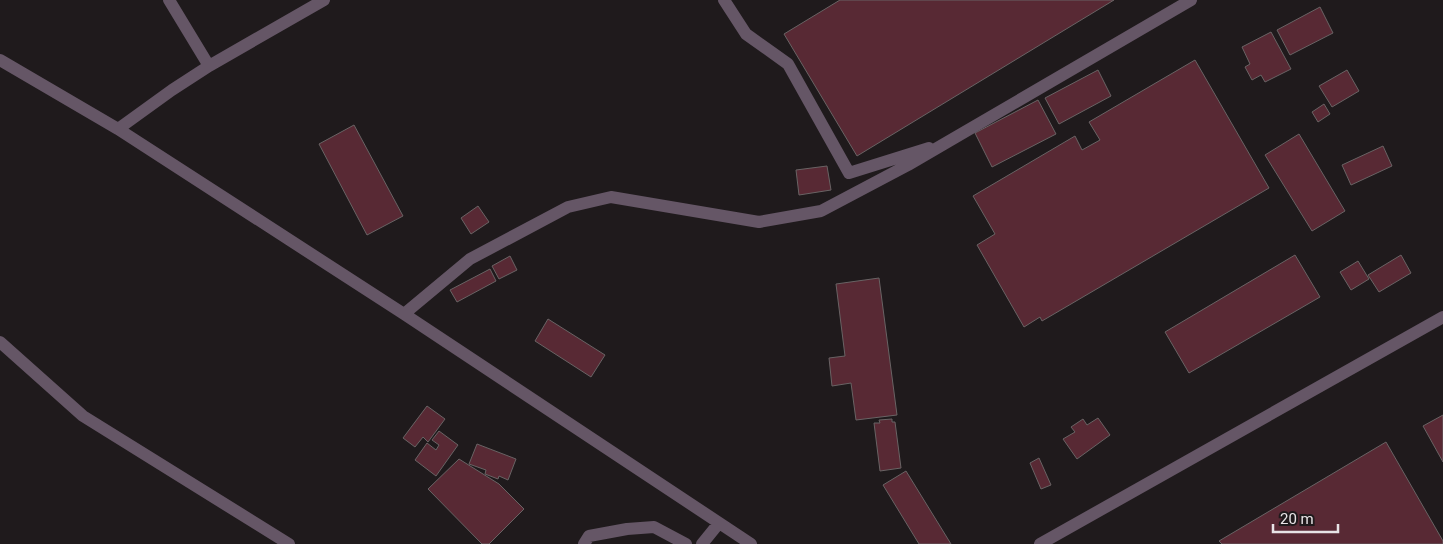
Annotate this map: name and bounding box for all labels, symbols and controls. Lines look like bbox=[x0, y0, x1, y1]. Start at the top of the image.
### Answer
scale bar bbox=[1273, 502, 1338, 534]
text: 20 m bbox=[1280, 510, 1314, 528]

